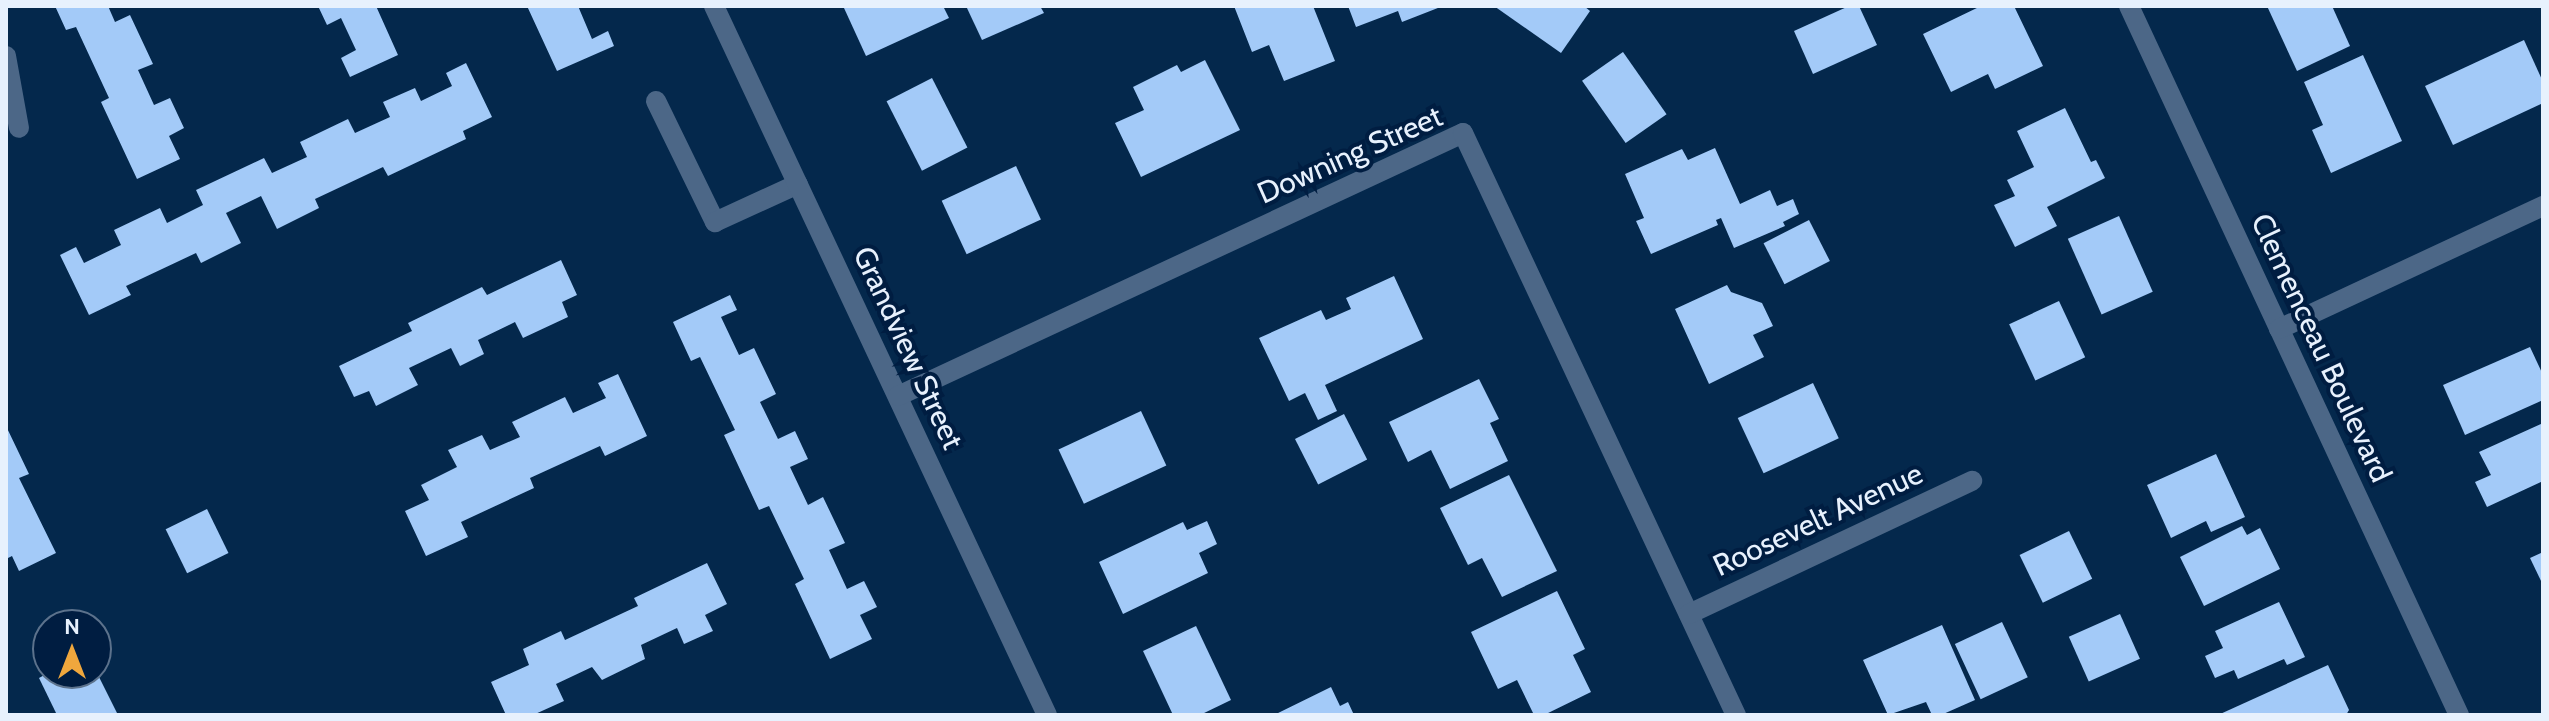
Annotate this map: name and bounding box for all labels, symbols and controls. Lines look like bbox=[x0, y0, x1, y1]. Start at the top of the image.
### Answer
street label: Downing Street bbox=[1252, 98, 1448, 212]
street label: Clemenceau Boulevard bbox=[2243, 208, 2399, 488]
street label: Grandview Street bbox=[845, 241, 971, 455]
street label: Roosevelt Avenue bbox=[1708, 456, 1928, 584]
north arrow bbox=[32, 609, 112, 689]
text: N bbox=[64, 613, 80, 640]

